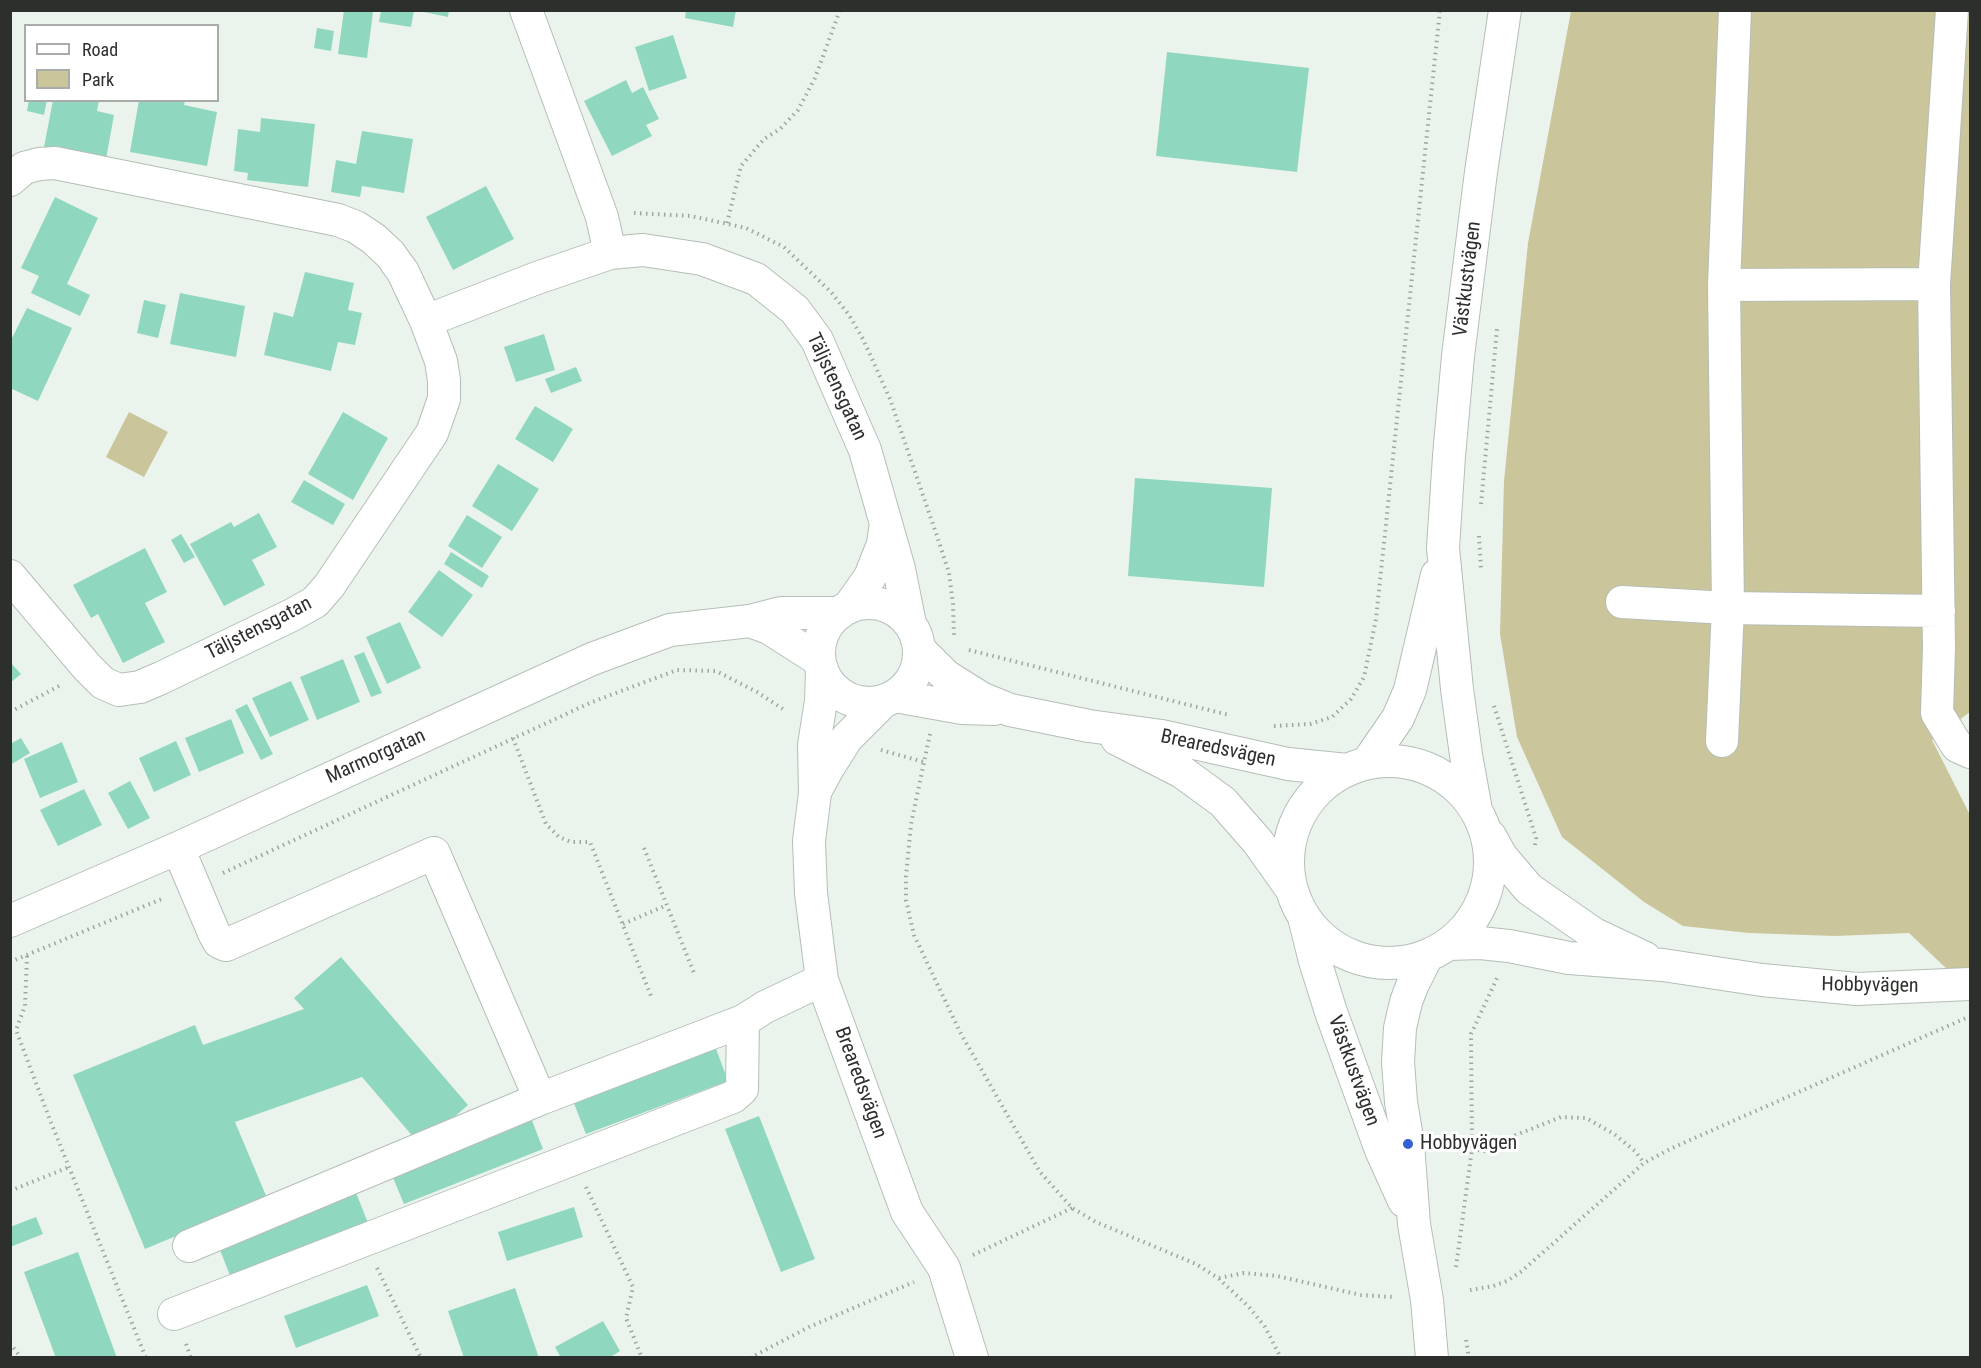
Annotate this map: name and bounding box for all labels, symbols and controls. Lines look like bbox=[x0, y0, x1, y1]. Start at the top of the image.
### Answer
legend bbox=[24, 24, 219, 102]
text: Road bbox=[82, 39, 118, 60]
text: Park bbox=[82, 69, 114, 90]
street label: Västkustvägen bbox=[1449, 220, 1487, 338]
street label: Täljstensgatan bbox=[801, 329, 871, 445]
street label: Täljstensgatan bbox=[202, 592, 316, 666]
street label: Marmorgatan bbox=[323, 724, 429, 790]
street label: Brearedsvägen bbox=[1158, 725, 1278, 773]
street label: Hobbyvägen bbox=[1821, 973, 1919, 999]
street label: Västkustvägen bbox=[1322, 1012, 1384, 1130]
street label: Brearedsvägen bbox=[829, 1024, 891, 1142]
place label: Hobbyvägen bbox=[1420, 1132, 1517, 1156]
marker: Hobbyvägen bbox=[1401, 1137, 1415, 1151]

